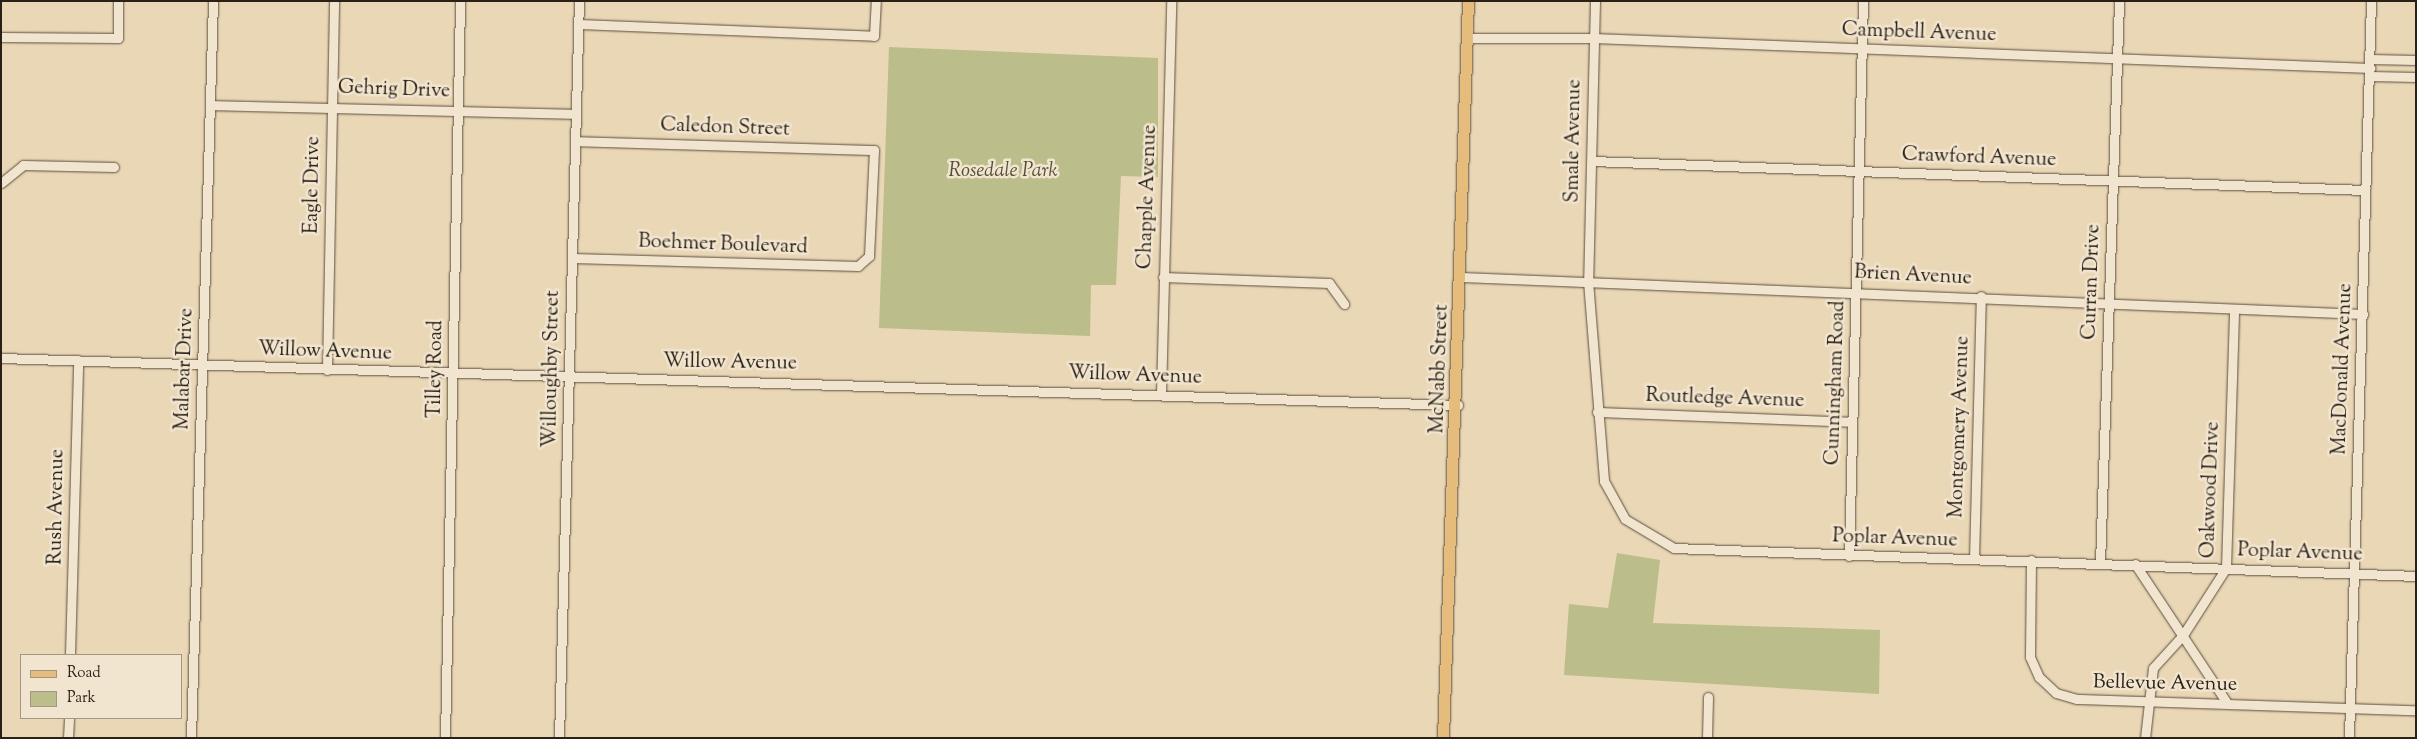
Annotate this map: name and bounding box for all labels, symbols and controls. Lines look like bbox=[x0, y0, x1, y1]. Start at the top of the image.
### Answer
street label: Campbell Avenue bbox=[1841, 18, 1997, 48]
street label: Gehrig Drive bbox=[337, 76, 451, 104]
street label: Smale Avenue bbox=[1561, 79, 1587, 203]
street label: Caledon Street bbox=[660, 114, 790, 142]
street label: Chapple Avenue bbox=[1133, 124, 1163, 270]
street label: Eagle Drive bbox=[300, 136, 326, 234]
street label: Crawford Avenue bbox=[1901, 143, 2057, 173]
park label: Rosedale Park bbox=[949, 159, 1057, 183]
street label: Curran Drive bbox=[2078, 224, 2106, 340]
street label: Boehmer Boulevard bbox=[638, 230, 808, 260]
street label: Brien Avenue bbox=[1854, 261, 1972, 291]
street label: MacDonald Avenue bbox=[2328, 283, 2358, 455]
street label: Willoughby Street bbox=[539, 290, 565, 448]
street label: Cunningham Road bbox=[1821, 300, 1851, 466]
street label: McNabb Street bbox=[1426, 304, 1454, 434]
street label: Malabar Drive bbox=[171, 308, 199, 430]
street label: Tilley Road bbox=[423, 320, 449, 418]
street label: Montgomery Avenue bbox=[1945, 335, 1975, 519]
street label: Willow Avenue bbox=[258, 338, 392, 366]
street label: Willow Avenue bbox=[663, 350, 797, 376]
street label: Willow Avenue bbox=[1068, 362, 1202, 390]
street label: Routledge Avenue bbox=[1645, 384, 1805, 414]
street label: Oakwood Drive bbox=[2197, 421, 2225, 559]
street label: Rush Avenue bbox=[44, 449, 70, 565]
street label: Poplar Avenue bbox=[1832, 525, 1958, 553]
street label: Poplar Avenue bbox=[2237, 539, 2363, 567]
legend bbox=[20, 654, 182, 719]
text: Road bbox=[67, 663, 101, 684]
street label: Bellevue Avenue bbox=[2093, 671, 2237, 697]
text: Park bbox=[67, 688, 96, 709]

